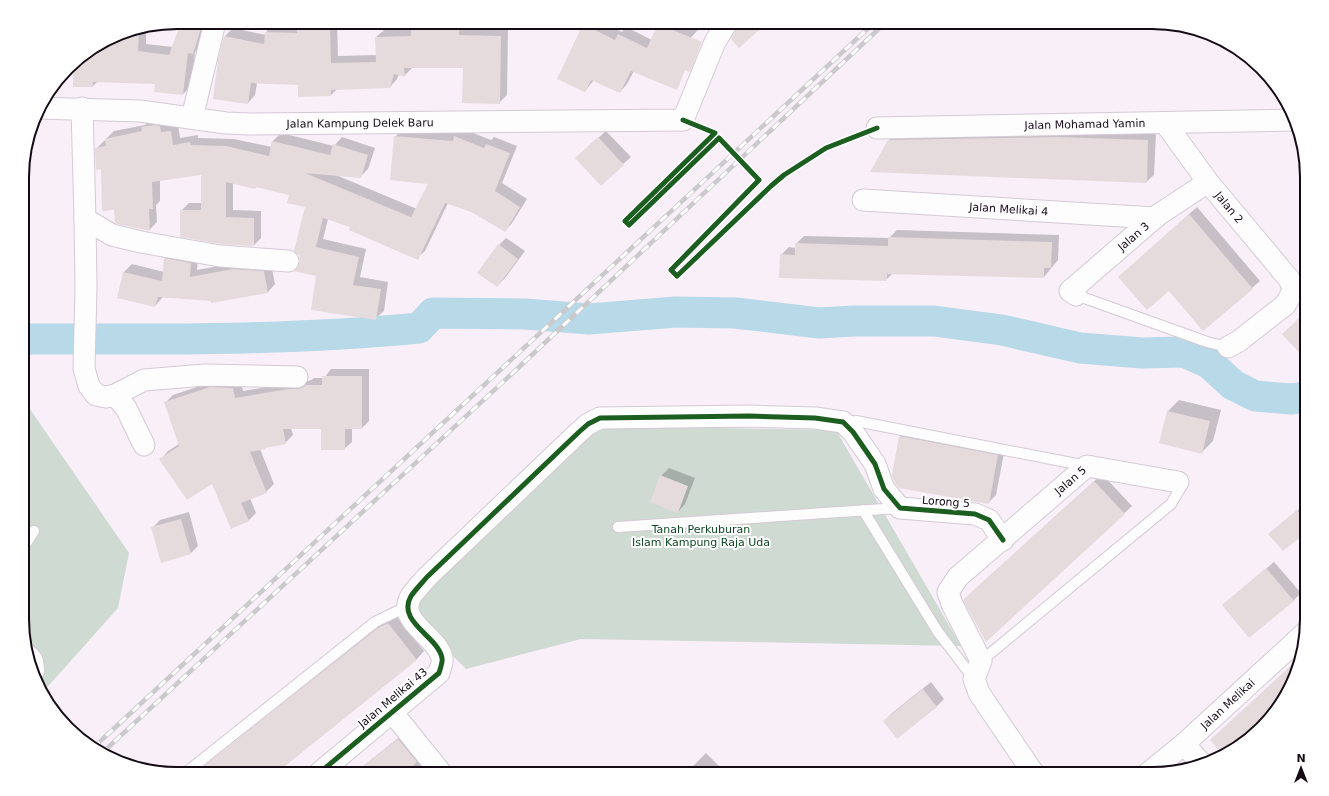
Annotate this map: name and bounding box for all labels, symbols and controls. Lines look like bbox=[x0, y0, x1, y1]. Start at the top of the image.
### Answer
street label: Jalan Kampung Delek Baru bbox=[286, 116, 434, 130]
street label: Jalan Mohamad Yamin bbox=[1023, 116, 1146, 132]
street label: Jalan 2 bbox=[1212, 188, 1246, 226]
street label: Jalan Melikai 4 bbox=[968, 200, 1049, 218]
street label: Jalan 3 bbox=[1114, 219, 1152, 254]
street label: Jalan 5 bbox=[1051, 463, 1089, 498]
street label: Lorong 5 bbox=[922, 494, 970, 510]
park label: Tanah Perkuburan Islam Kampung Raja Uda bbox=[632, 523, 770, 549]
street label: Jalan Melikai 43 bbox=[355, 665, 430, 731]
street label: Jalan Melikai bbox=[1197, 676, 1257, 733]
north arrow bbox=[1281, 748, 1321, 788]
text: N bbox=[1296, 752, 1306, 765]

